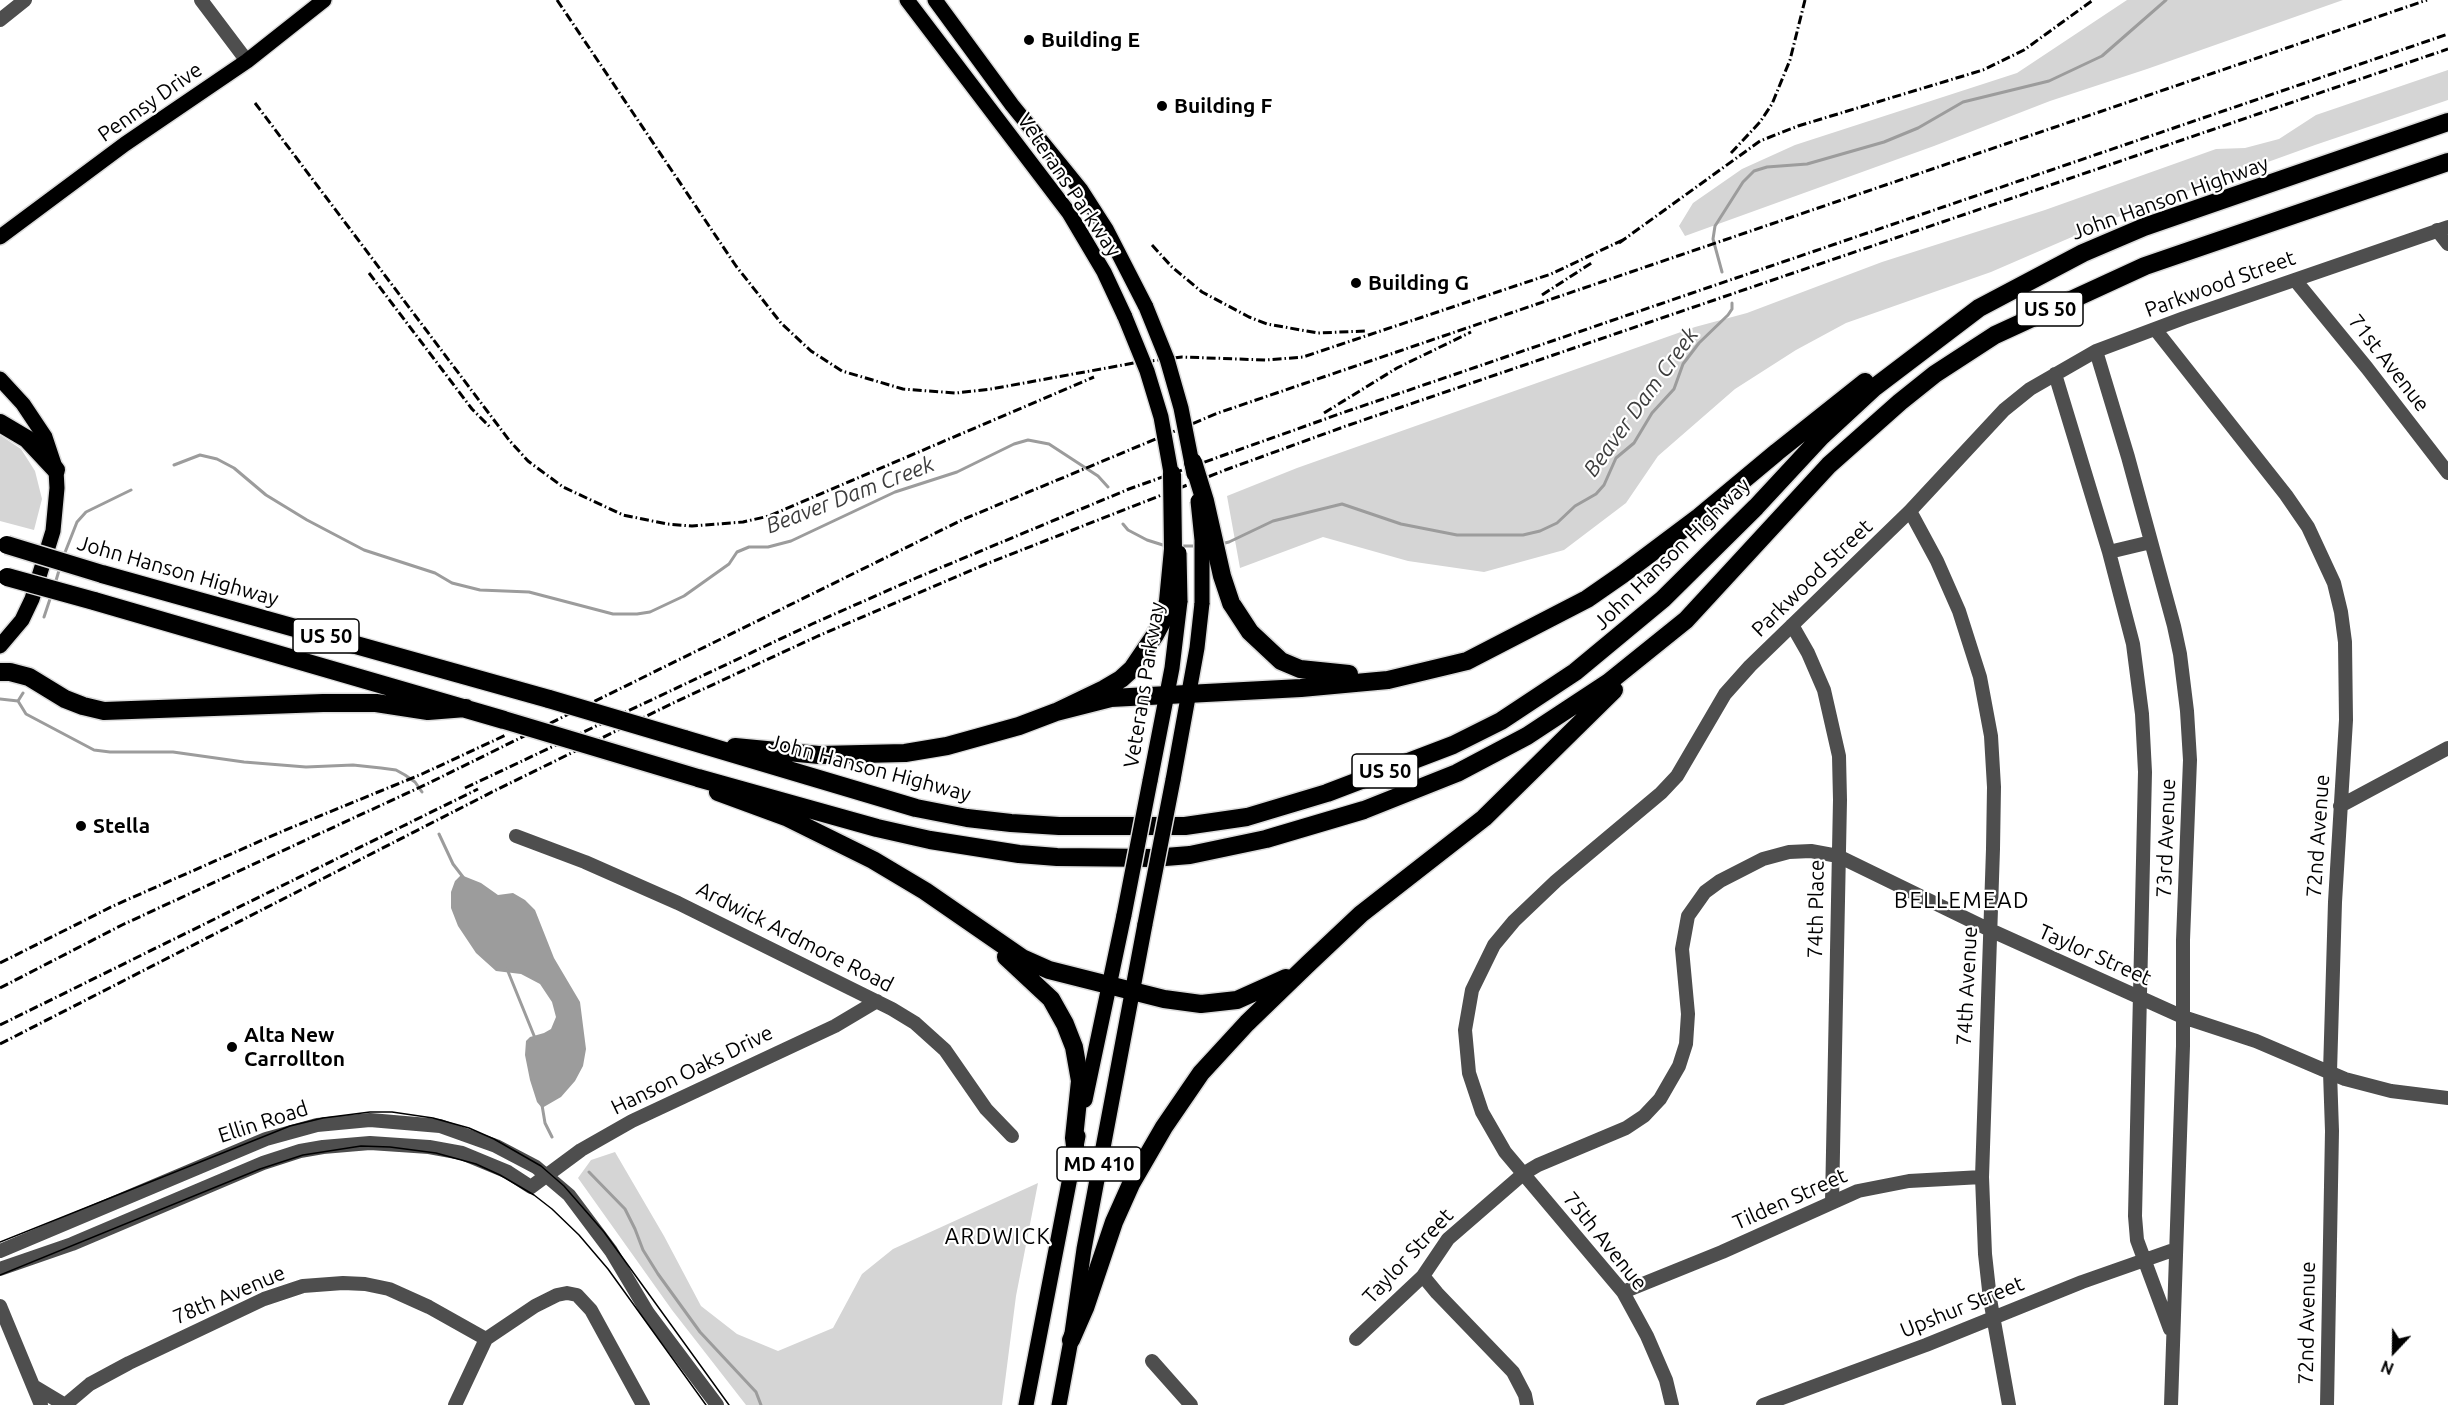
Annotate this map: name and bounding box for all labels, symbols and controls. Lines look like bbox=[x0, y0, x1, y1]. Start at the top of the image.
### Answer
place label: Building E bbox=[1041, 27, 1140, 53]
marker: Building E bbox=[1022, 33, 1036, 47]
street label: Pennsy Drive bbox=[93, 57, 207, 147]
place label: Building F bbox=[1174, 93, 1272, 119]
marker: Building F bbox=[1155, 99, 1169, 113]
street label: Veterans Parkway bbox=[1012, 108, 1126, 262]
street label: John Hanson Highway bbox=[2068, 151, 2272, 245]
street label: Parkwood Street bbox=[2141, 245, 2299, 323]
place label: Building G bbox=[1368, 270, 1469, 296]
marker: Building G bbox=[1349, 276, 1363, 290]
road number: US 50 bbox=[2017, 292, 2083, 326]
street label: 71st Avenue bbox=[2343, 309, 2435, 417]
water label: Beaver Dam Creek bbox=[1578, 322, 1704, 482]
water label: Beaver Dam Creek bbox=[762, 451, 938, 539]
street label: John Hanson Highway bbox=[1588, 473, 1756, 635]
street label: Parkwood Street bbox=[1746, 514, 1878, 642]
street label: John Hanson Highway bbox=[75, 530, 281, 612]
street label: Veterans Parkway bbox=[1118, 600, 1170, 770]
road number: US 50 bbox=[293, 619, 359, 653]
street label: John Hanson Highway bbox=[766, 729, 974, 807]
road number: US 50 bbox=[1352, 754, 1418, 788]
street label: 72nd Avenue bbox=[2301, 774, 2335, 898]
street label: 73rd Avenue bbox=[2151, 778, 2181, 898]
place label: Stella bbox=[93, 813, 150, 839]
marker: Stella bbox=[74, 819, 88, 833]
street label: 74th Place bbox=[1803, 859, 1829, 959]
street label: Ardwick Ardmore Road bbox=[692, 876, 898, 998]
district label: BELLEMEAD bbox=[1894, 888, 2030, 914]
street label: Taylor Street bbox=[2035, 919, 2155, 991]
street label: 74th Avenue bbox=[1951, 926, 1983, 1046]
street label: Hanson Oaks Drive bbox=[607, 1020, 777, 1120]
place label: Alta New Carrollton bbox=[244, 1022, 345, 1072]
marker: Alta New Carrollton bbox=[225, 1040, 239, 1054]
street label: Ellin Road bbox=[215, 1096, 311, 1148]
road number: MD 410 bbox=[1057, 1147, 1141, 1181]
street label: Tilden Street bbox=[1729, 1163, 1851, 1235]
street label: 75th Avenue bbox=[1558, 1187, 1652, 1295]
street label: Taylor Street bbox=[1358, 1203, 1458, 1309]
district label: ARDWICK bbox=[945, 1224, 1051, 1250]
street label: 78th Avenue bbox=[169, 1260, 289, 1330]
street label: 72nd Avenue bbox=[2293, 1261, 2321, 1385]
street label: Upshur Street bbox=[1896, 1271, 2028, 1343]
north arrow bbox=[2364, 1321, 2424, 1381]
text: N bbox=[2378, 1357, 2396, 1378]

